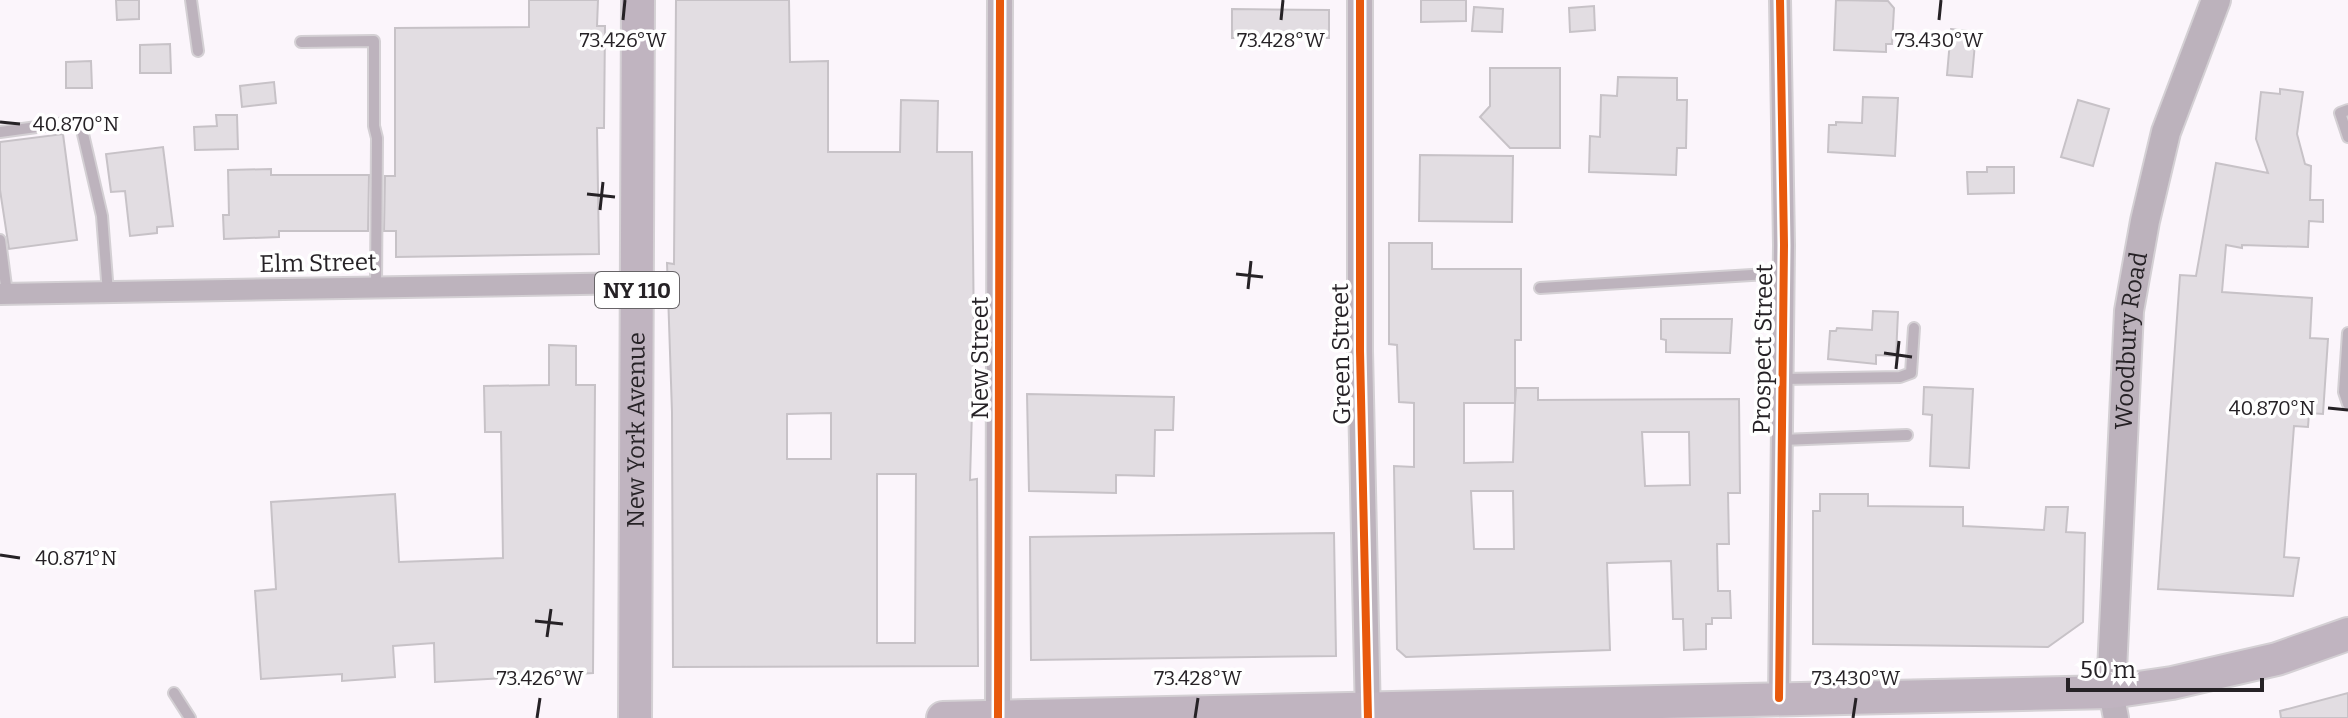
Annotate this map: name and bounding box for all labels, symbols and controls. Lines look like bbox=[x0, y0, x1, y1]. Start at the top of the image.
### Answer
text: 73.426°W bbox=[580, 28, 667, 52]
text: 73.428°W bbox=[1237, 28, 1325, 52]
text: 73.430°W bbox=[1895, 28, 1984, 52]
text: 40.870°N bbox=[33, 112, 119, 136]
street label: Elm Street bbox=[259, 248, 377, 278]
street label: Woodbury Road bbox=[2109, 250, 2153, 430]
street label: Prospect Street bbox=[1748, 263, 1778, 434]
road number: NY 110 bbox=[595, 272, 679, 308]
street label: Green Street bbox=[1326, 283, 1356, 425]
street label: New Street bbox=[966, 296, 994, 420]
street label: New York Avenue bbox=[622, 332, 651, 528]
text: 40.870°N bbox=[2229, 396, 2315, 420]
text: 40.871°N bbox=[35, 546, 117, 570]
scale bar bbox=[2068, 642, 2262, 692]
text: 50 m bbox=[2080, 656, 2136, 684]
text: 73.426°W bbox=[497, 666, 584, 690]
text: 73.428°W bbox=[1154, 666, 1242, 690]
text: 73.430°W bbox=[1812, 666, 1901, 690]

